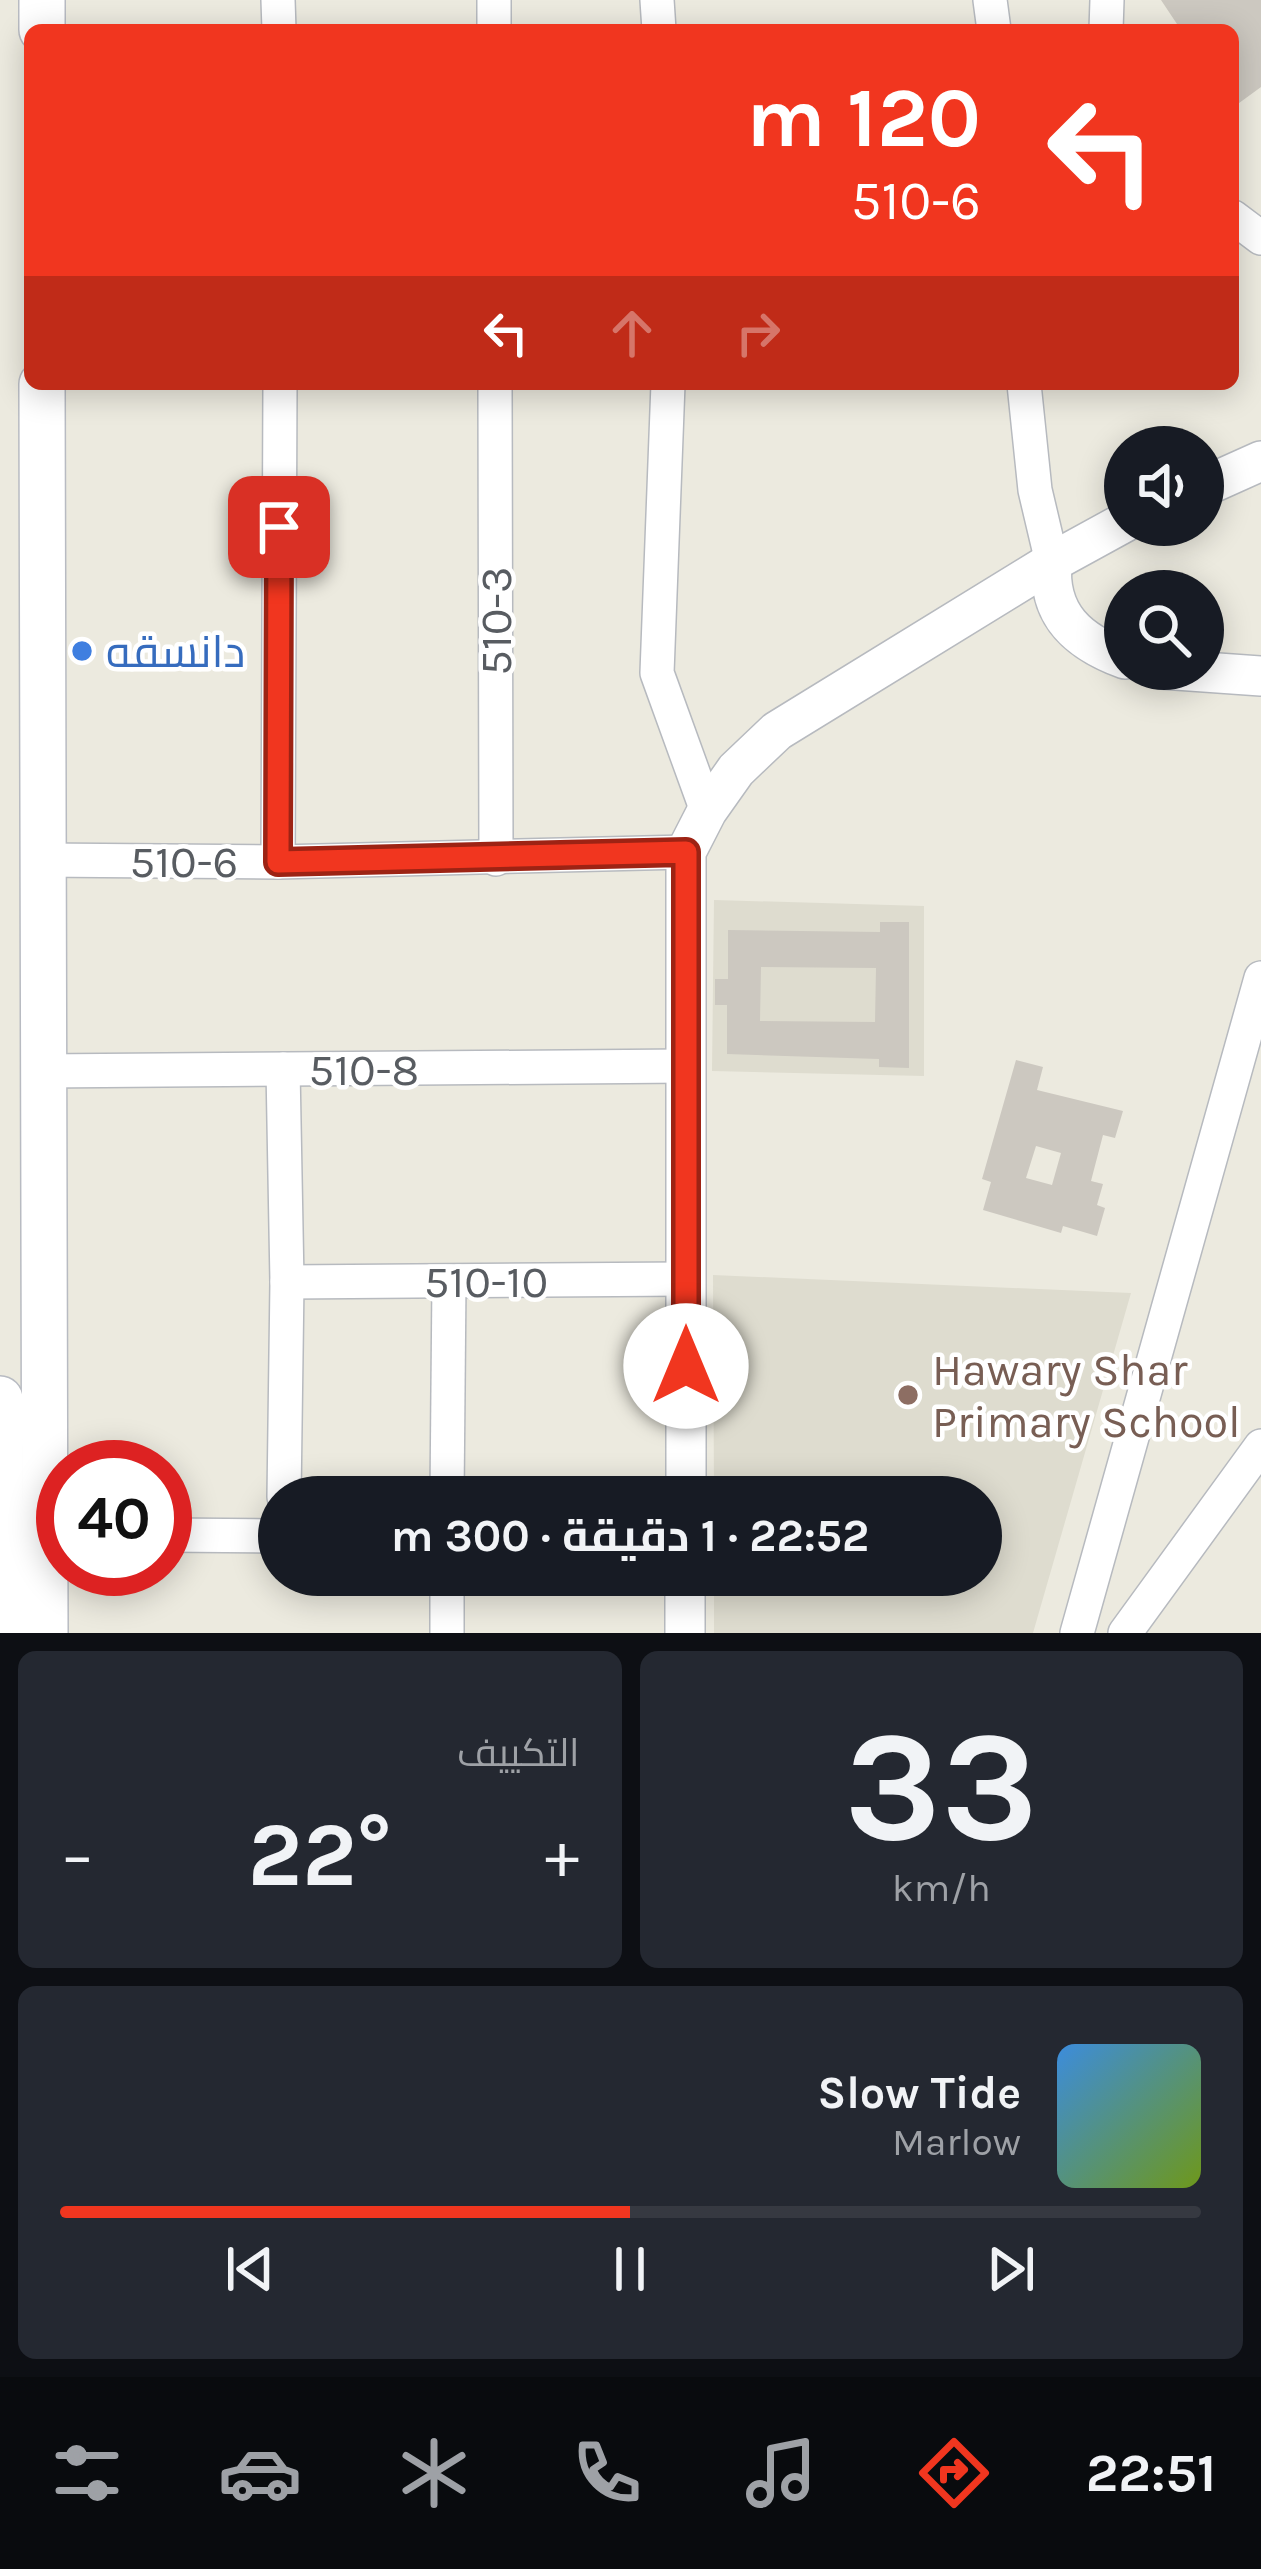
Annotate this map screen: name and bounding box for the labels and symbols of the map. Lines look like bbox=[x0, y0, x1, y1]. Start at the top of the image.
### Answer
pin bbox=[228, 476, 330, 578]
street label: 510-3 bbox=[470, 566, 522, 676]
place label: دانسقه bbox=[106, 626, 245, 678]
marker: دانسقه bbox=[69, 638, 95, 664]
street label: 510-6 bbox=[130, 836, 238, 888]
street label: 510-8 bbox=[309, 1044, 419, 1096]
street label: 510-10 bbox=[424, 1256, 548, 1308]
position arrow bbox=[623, 1303, 749, 1429]
place label: Hawary Shar Primary School bbox=[932, 1344, 1241, 1449]
marker: Hawary Shar Primary School bbox=[895, 1382, 921, 1408]
speed limit sign: 40 bbox=[36, 1440, 192, 1596]

